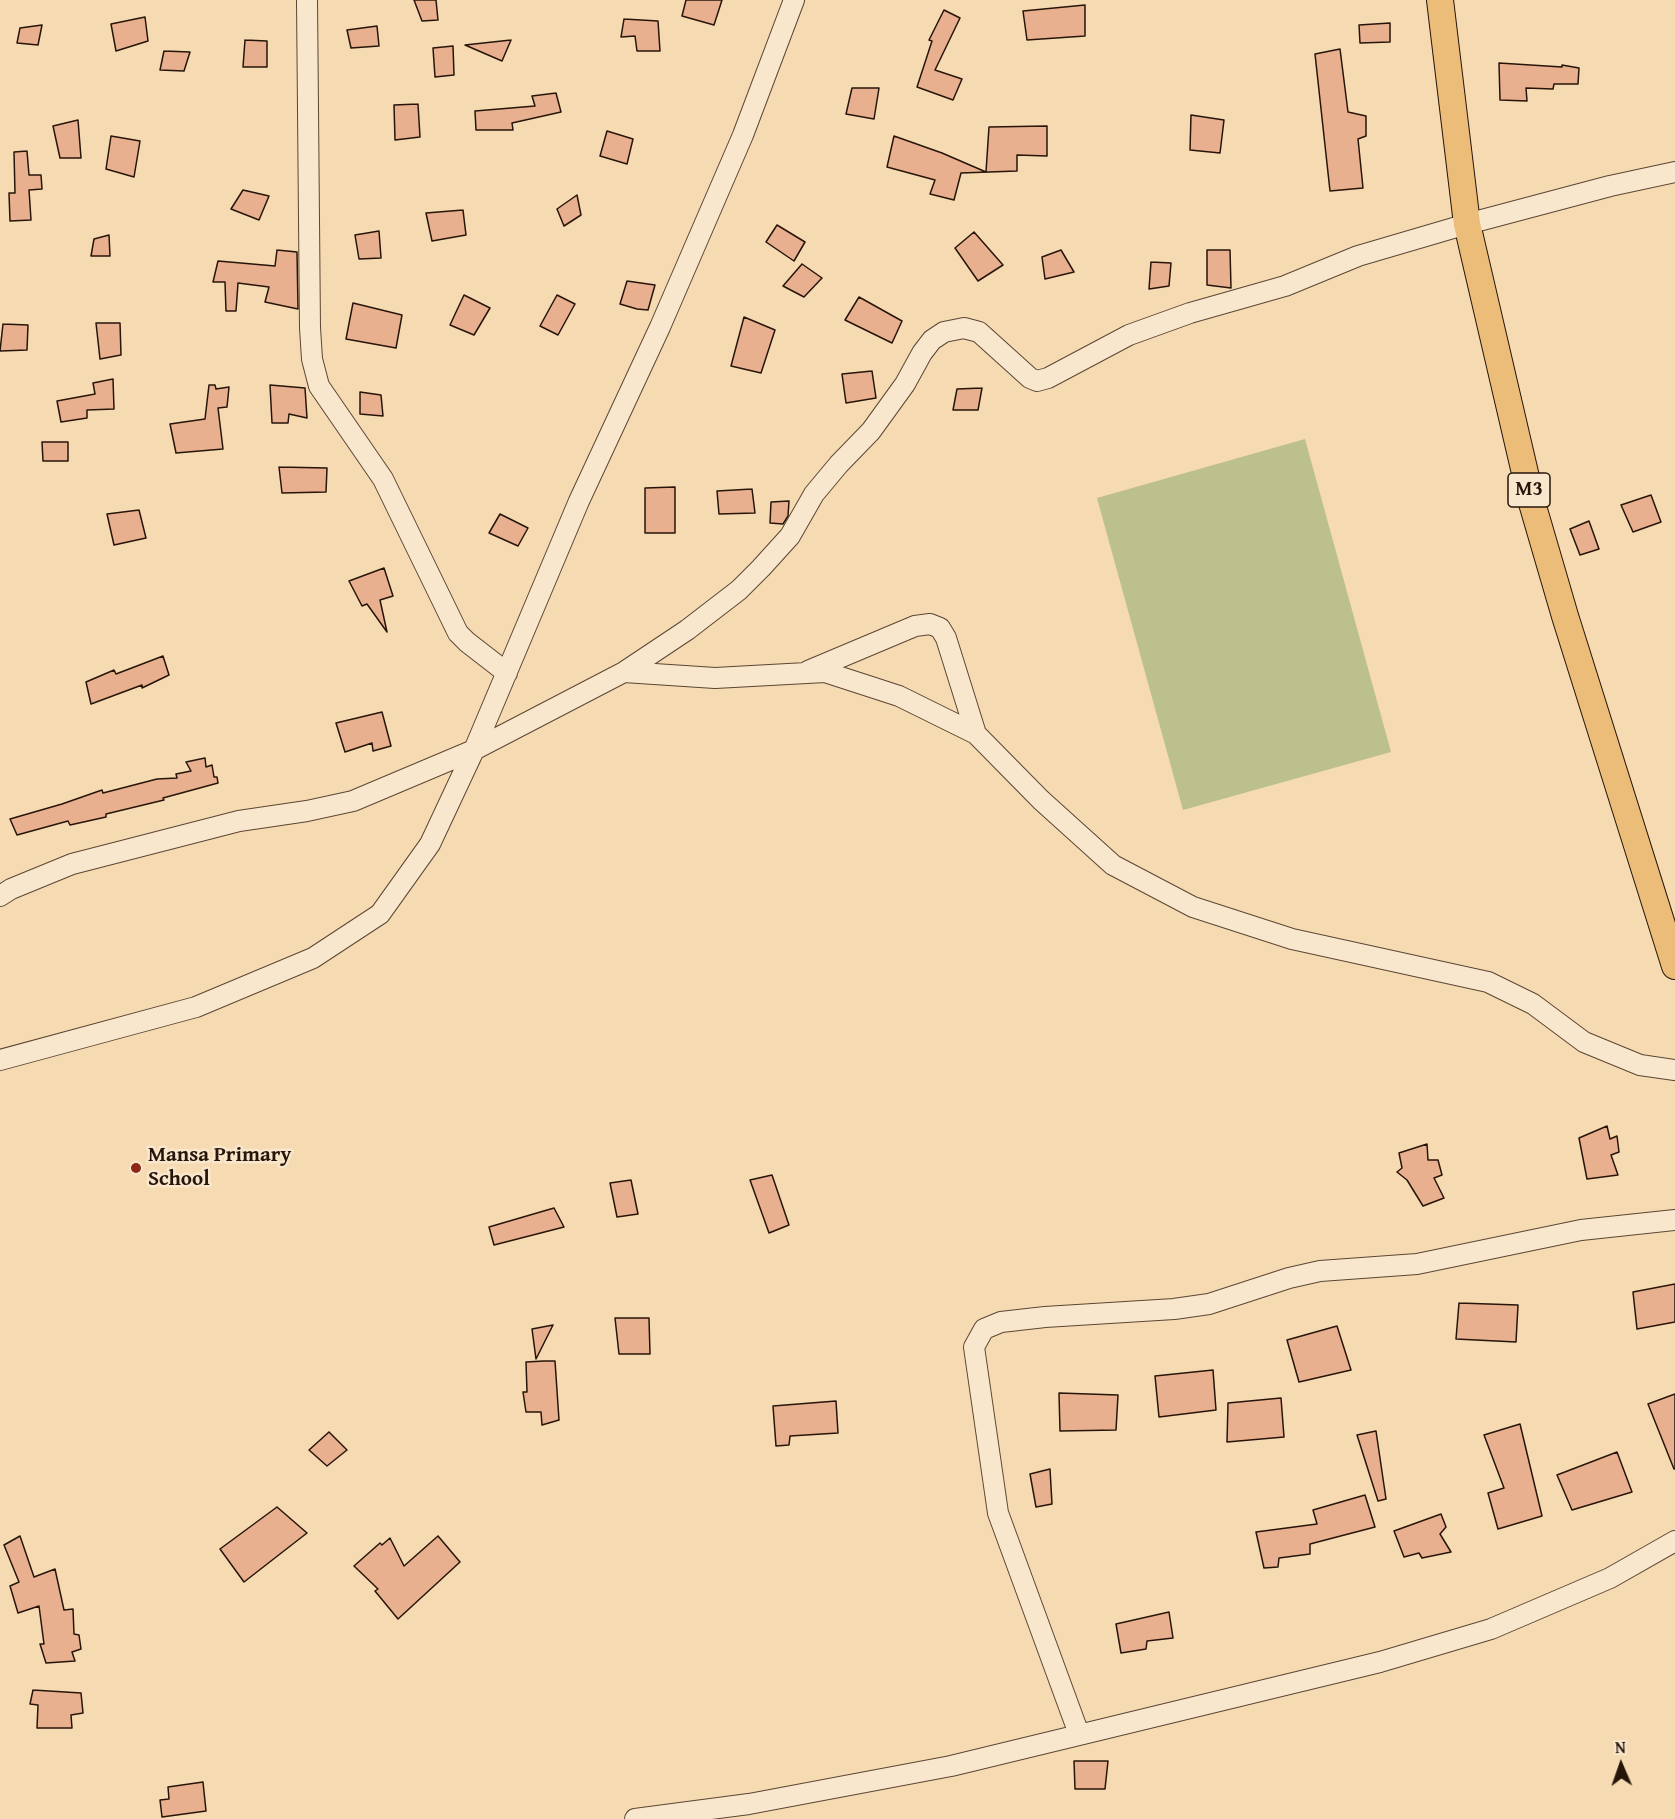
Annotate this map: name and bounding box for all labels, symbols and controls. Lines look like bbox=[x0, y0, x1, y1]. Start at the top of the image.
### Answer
road number: M3 bbox=[1508, 473, 1550, 507]
place label: Mansa Primary School bbox=[148, 1143, 291, 1193]
marker: Mansa Primary School bbox=[129, 1161, 143, 1175]
north arrow bbox=[1591, 1735, 1651, 1795]
text: N bbox=[1615, 1735, 1626, 1759]

